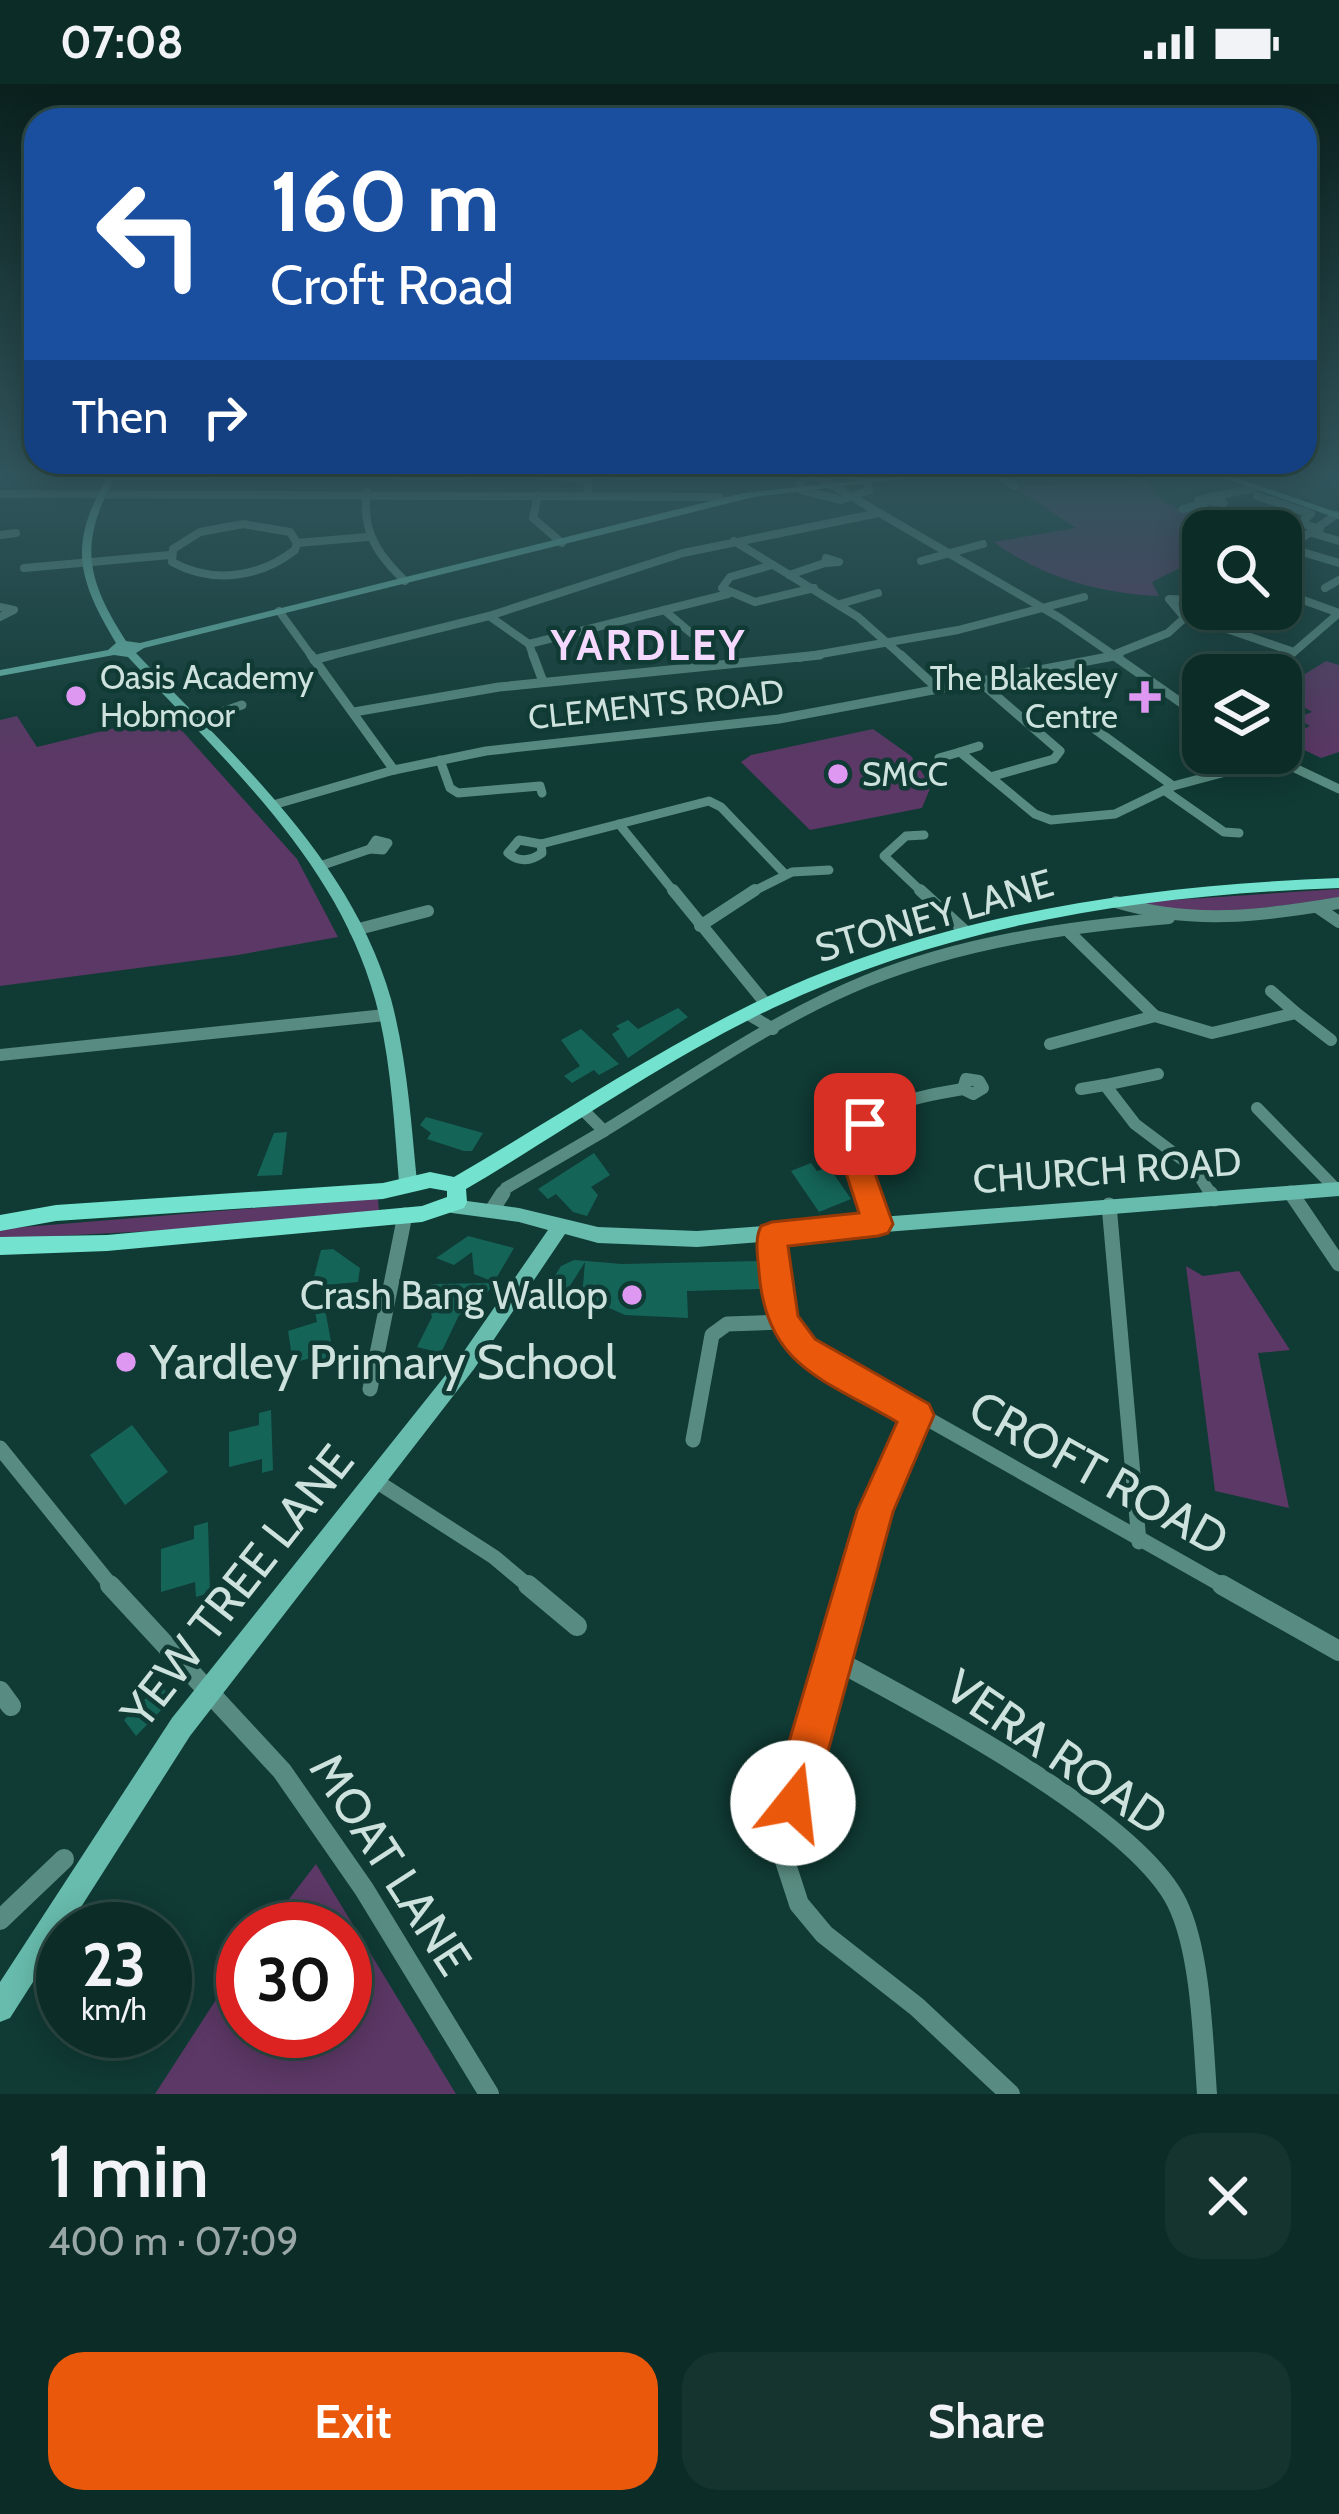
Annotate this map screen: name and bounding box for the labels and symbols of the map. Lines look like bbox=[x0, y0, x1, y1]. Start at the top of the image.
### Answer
district label: YARDLEY bbox=[550, 619, 747, 671]
place label: Oasis Academy Hobmoor bbox=[100, 657, 314, 735]
place label: The Blakesley Centre bbox=[930, 658, 1118, 736]
street label: CLEMENTS ROAD bbox=[526, 671, 786, 737]
marker: The Blakesley Centre bbox=[1129, 681, 1161, 713]
marker: Oasis Academy Hobmoor bbox=[63, 683, 89, 709]
place label: SMCC bbox=[862, 754, 948, 794]
marker: SMCC bbox=[825, 761, 851, 787]
street label: STONEY LANE bbox=[810, 858, 1058, 972]
pin bbox=[814, 1073, 916, 1175]
street label: CHURCH ROAD bbox=[971, 1137, 1243, 1203]
place label: Crash Bang Wallop bbox=[300, 1271, 608, 1319]
marker: Crash Bang Wallop bbox=[619, 1282, 645, 1308]
place label: Yardley Primary School bbox=[149, 1333, 616, 1391]
marker: Yardley Primary School bbox=[113, 1349, 139, 1375]
street label: CROFT ROAD bbox=[959, 1378, 1239, 1568]
street label: YEW TREE LANE bbox=[108, 1433, 365, 1740]
street label: VERA ROAD bbox=[935, 1657, 1179, 1847]
position arrow bbox=[730, 1740, 856, 1866]
street label: MOAT LANE bbox=[298, 1742, 484, 1986]
speed limit sign: 30 bbox=[216, 1902, 372, 2058]

